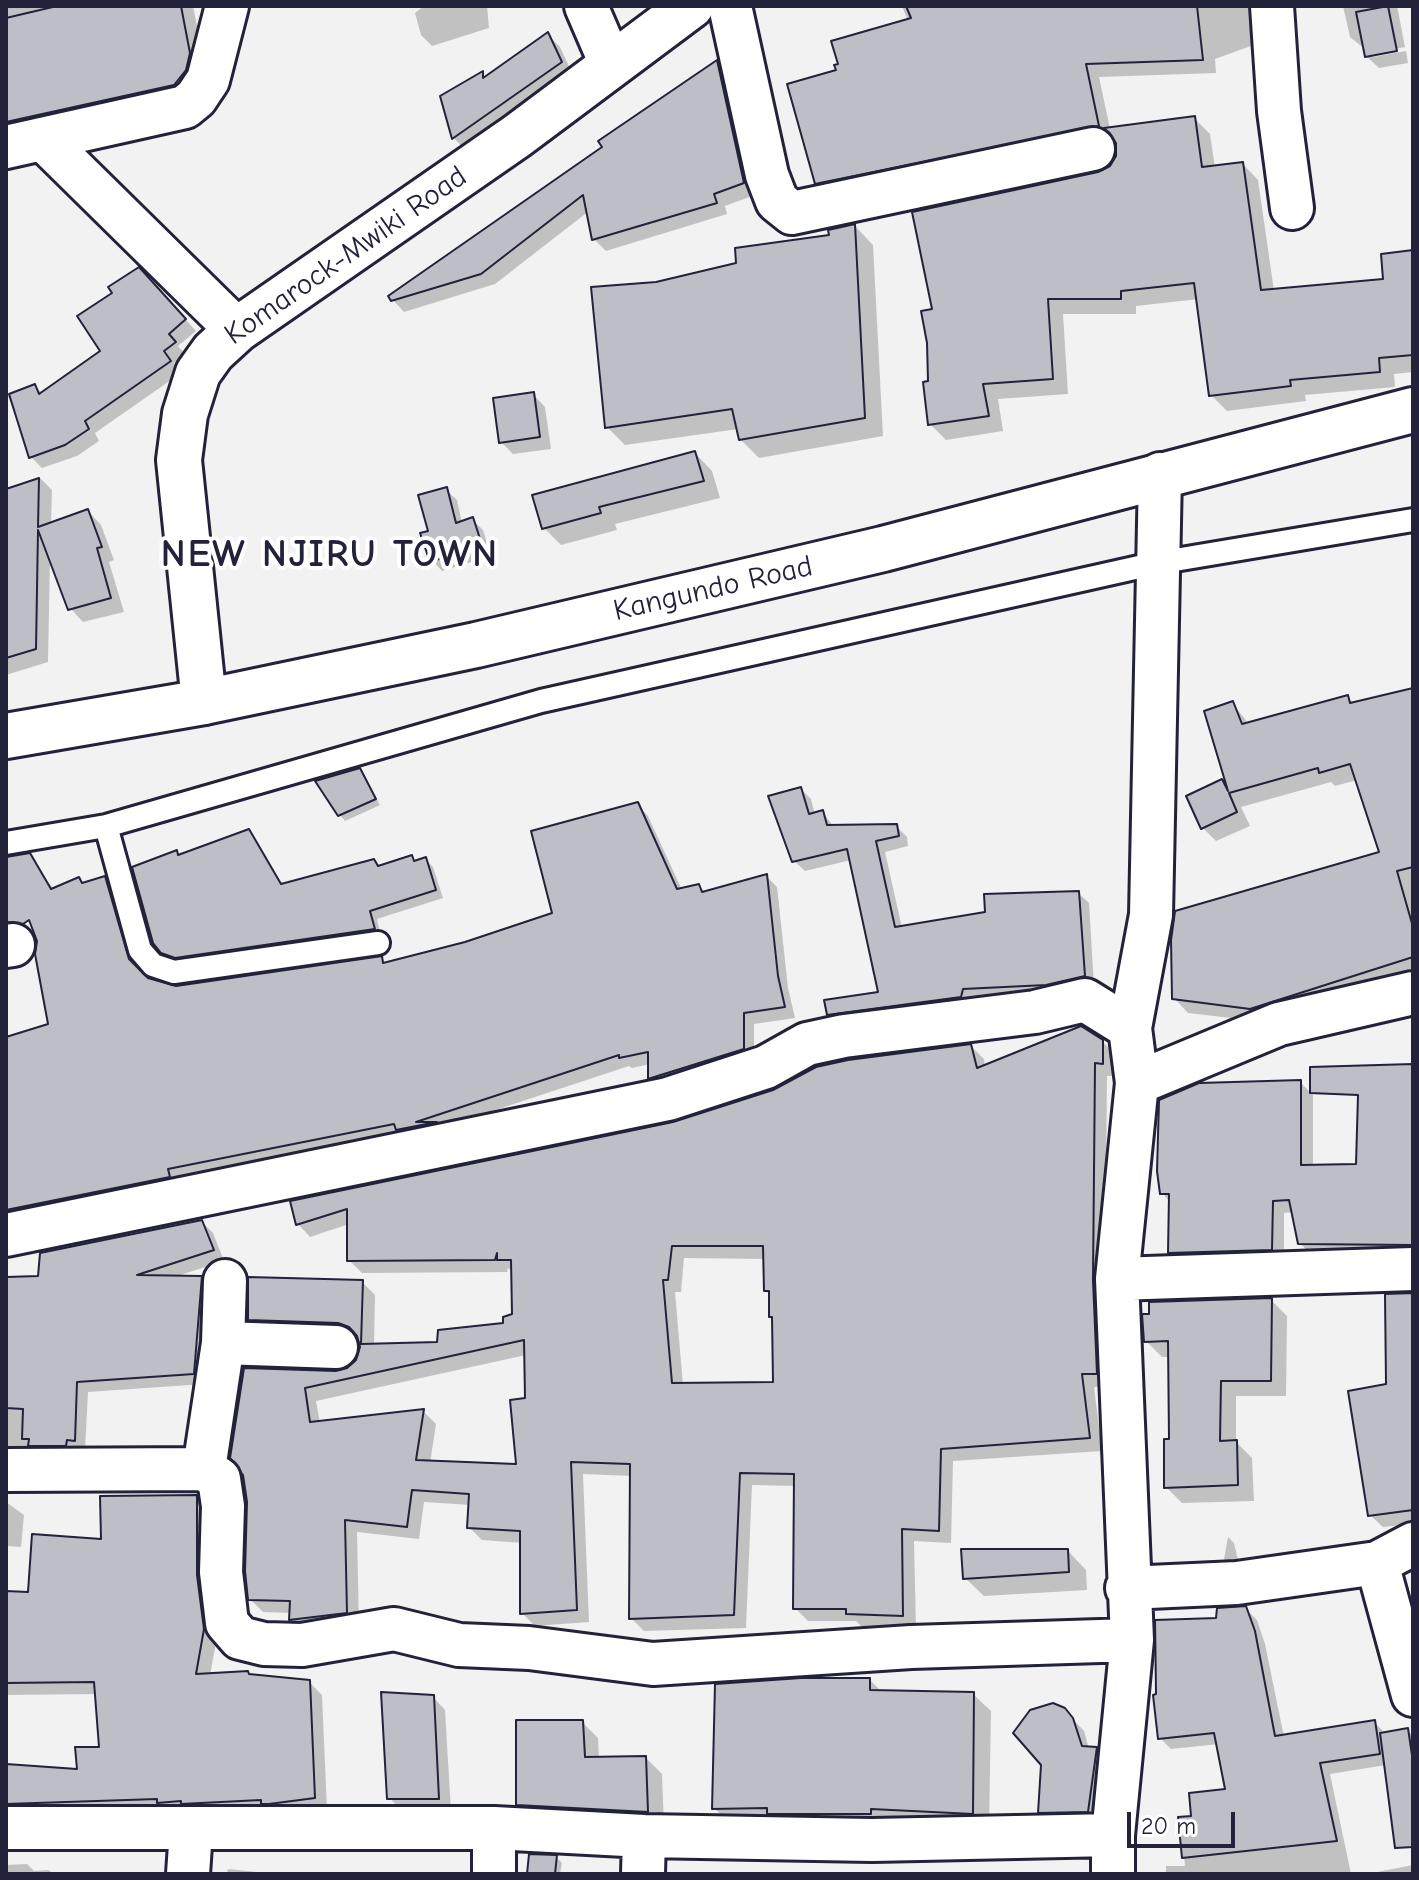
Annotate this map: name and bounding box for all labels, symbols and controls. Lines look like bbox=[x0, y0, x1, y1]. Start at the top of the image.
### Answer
street label: Komarock-Mwiki Road bbox=[218, 159, 474, 353]
district label: NEW NJIRU TOWN bbox=[161, 532, 499, 578]
street label: Kangundo Road bbox=[610, 549, 816, 629]
scale bar bbox=[1131, 1796, 1239, 1846]
text: 20 m bbox=[1141, 1812, 1196, 1840]

